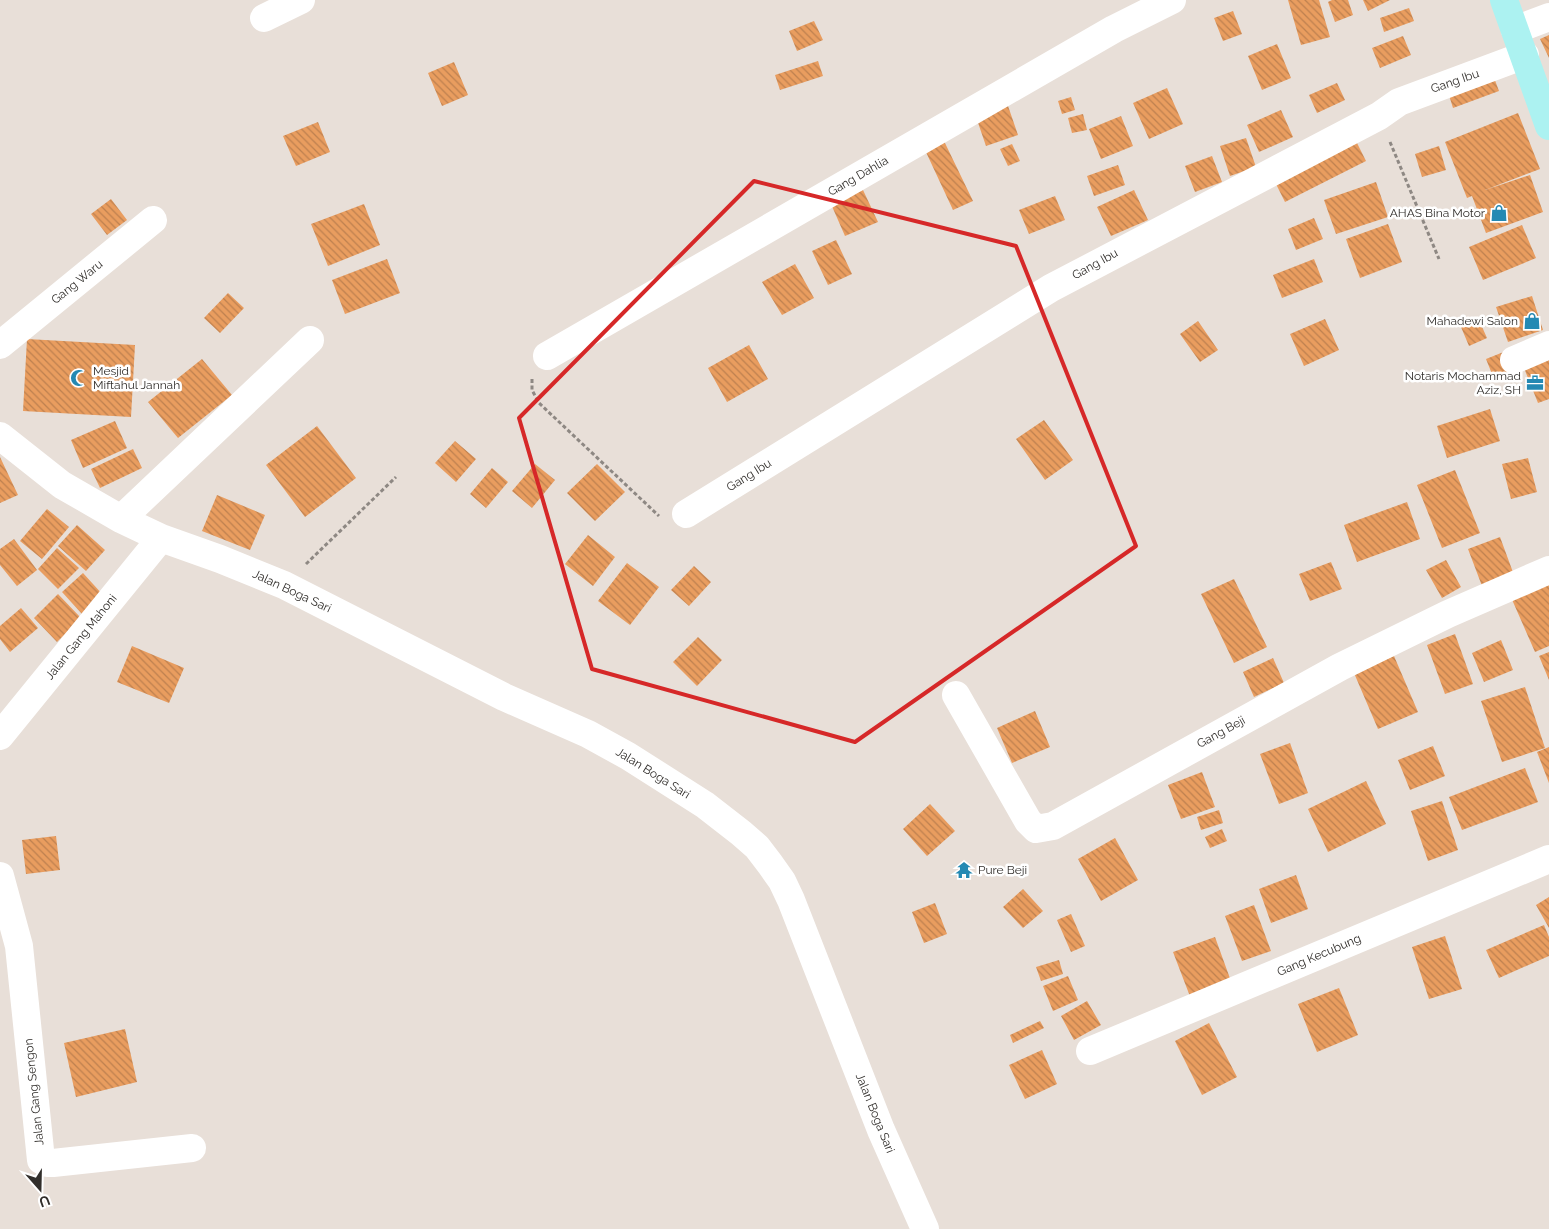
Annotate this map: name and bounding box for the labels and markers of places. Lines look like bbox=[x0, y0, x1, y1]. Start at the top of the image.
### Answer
shop icon: AHAS Bina Motor bbox=[1489, 203, 1509, 223]
place label: AHAS Bina Motor bbox=[1390, 206, 1486, 220]
shop icon: Mahadewi Salon bbox=[1522, 311, 1542, 331]
place label: Mahadewi Salon bbox=[1426, 314, 1518, 328]
place label: Mesjid Miftahul Jannah bbox=[93, 364, 180, 392]
mosque icon: Mesjid Miftahul Jannah bbox=[69, 368, 89, 388]
place label: Notaris Mochammad Aziz, SH bbox=[1405, 369, 1521, 397]
office icon: Notaris Mochammad Aziz, SH bbox=[1525, 373, 1545, 393]
temple icon: Pure Beji bbox=[954, 860, 974, 880]
place label: Pure Beji bbox=[978, 863, 1027, 877]

